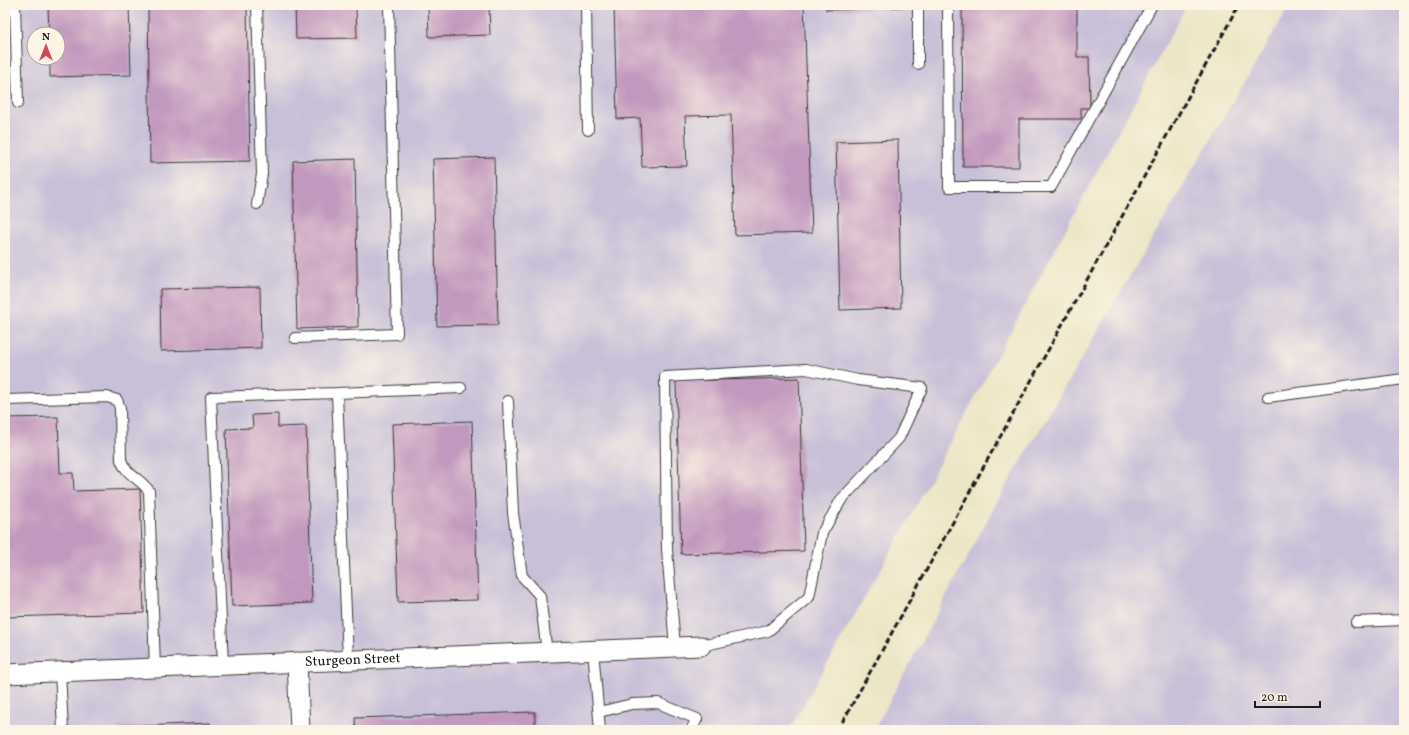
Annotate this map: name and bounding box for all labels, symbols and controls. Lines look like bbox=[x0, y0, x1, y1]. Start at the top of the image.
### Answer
north arrow bbox=[26, 26, 66, 66]
text: N bbox=[42, 30, 50, 45]
street label: Sturgeon Street bbox=[305, 649, 401, 671]
scale bar bbox=[1255, 683, 1320, 709]
text: 20 m bbox=[1261, 690, 1288, 706]

